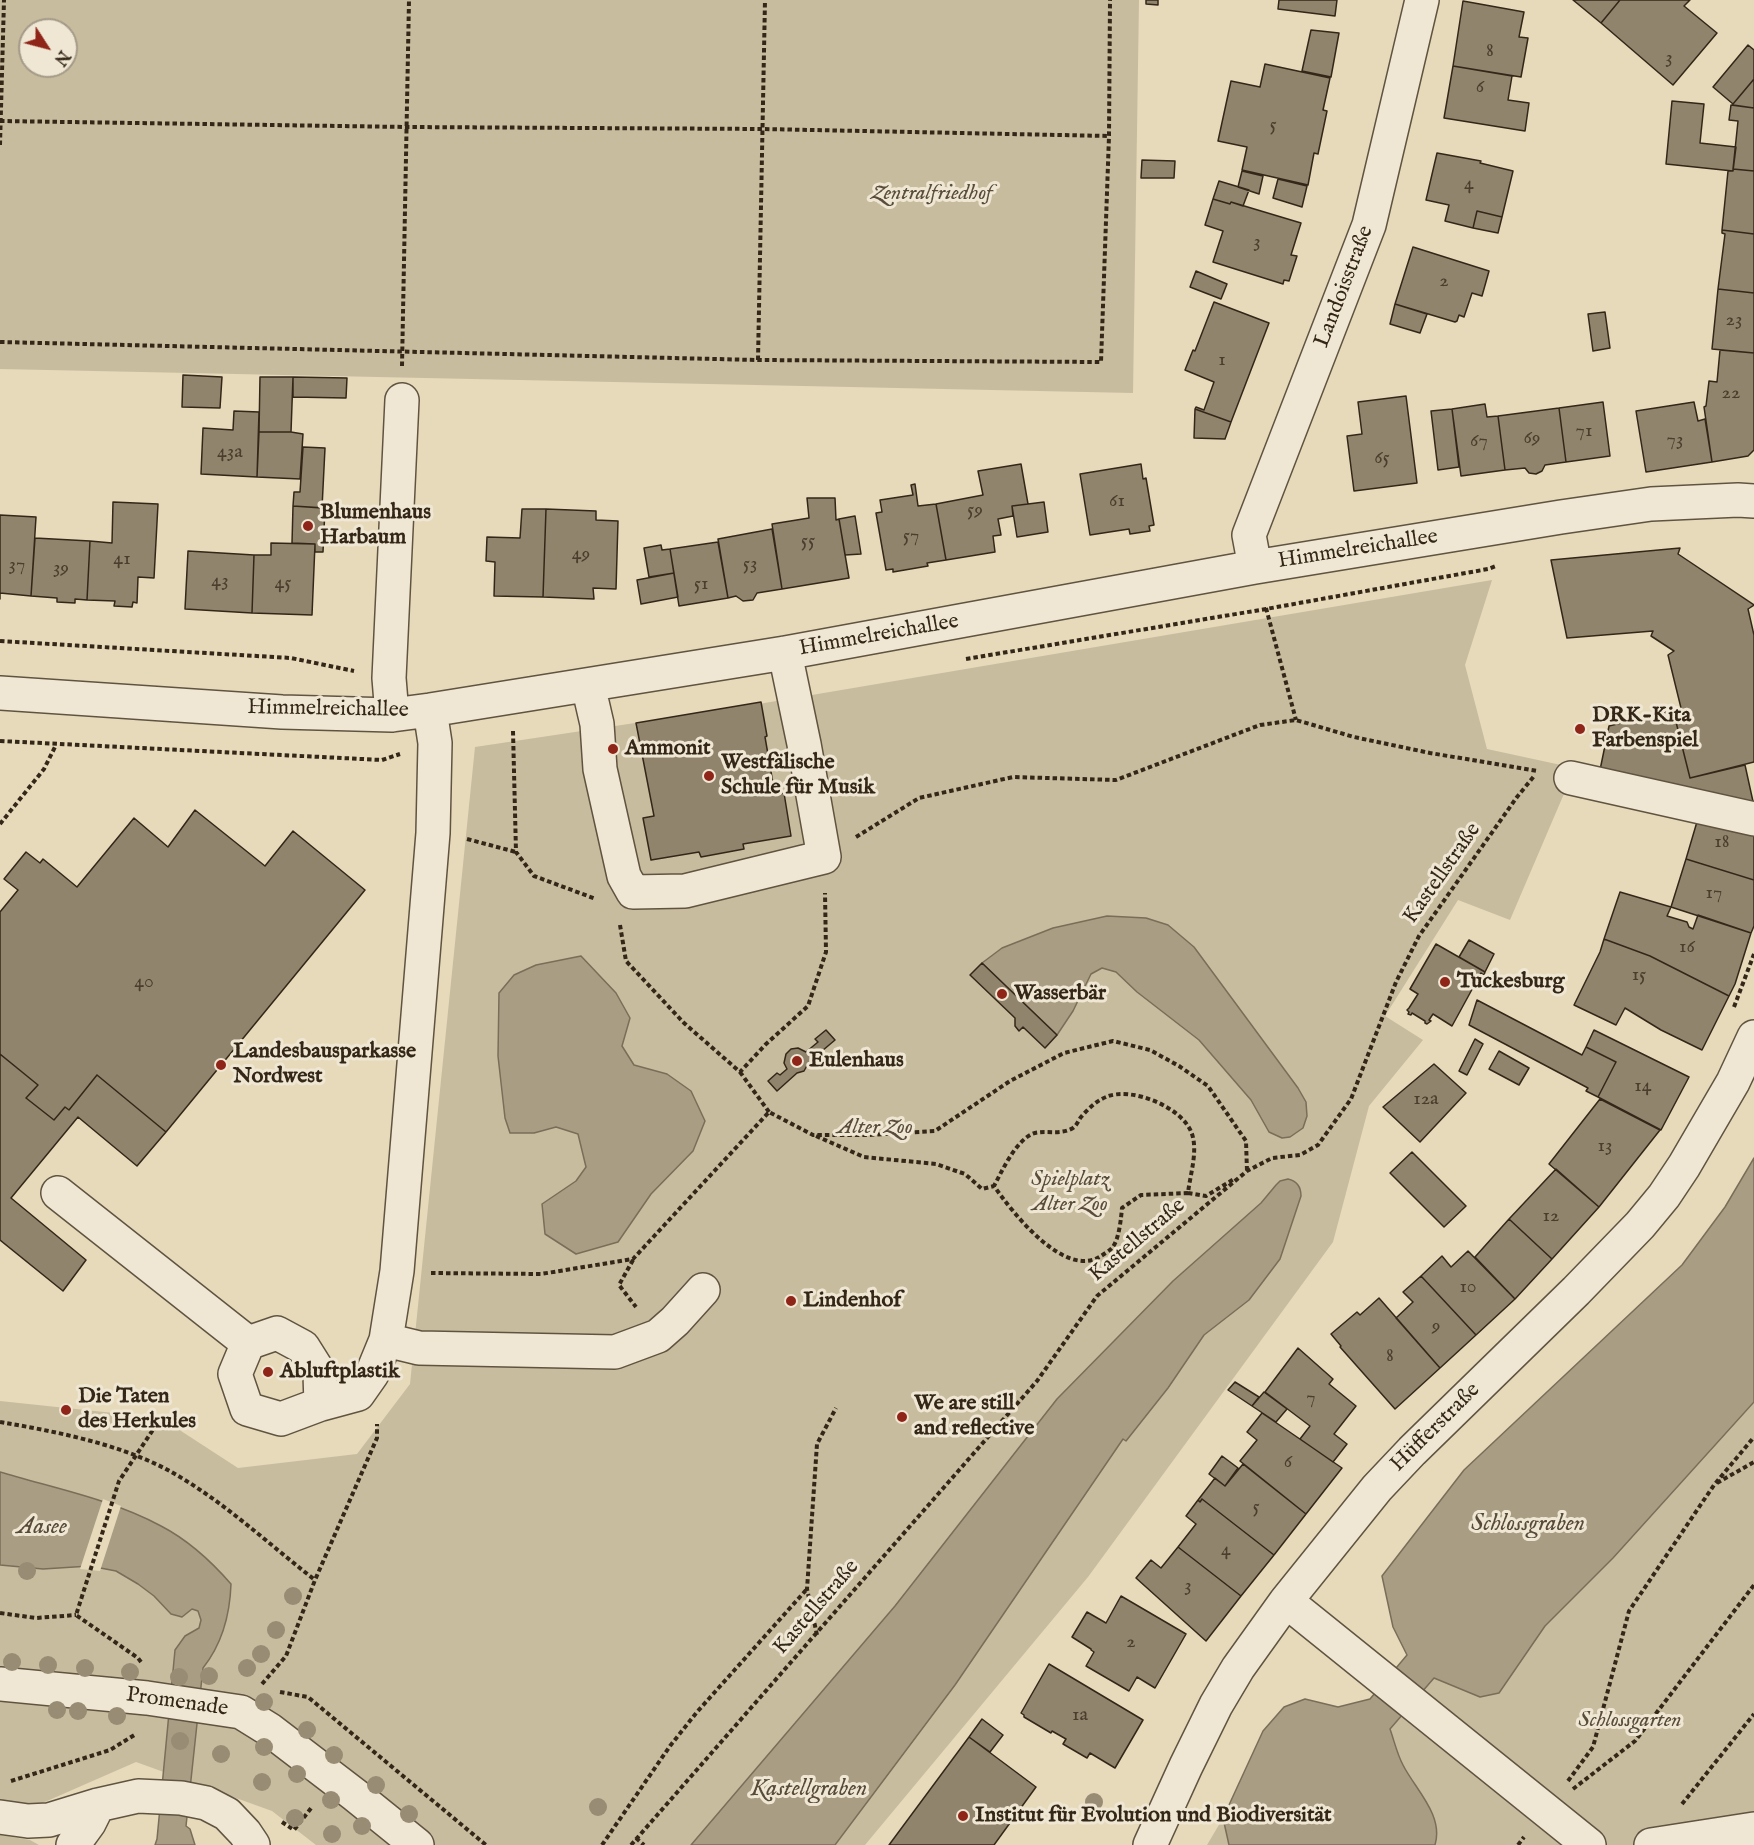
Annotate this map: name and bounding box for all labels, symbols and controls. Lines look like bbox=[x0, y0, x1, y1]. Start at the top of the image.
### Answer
north arrow bbox=[18, 18, 78, 78]
house number: 8 bbox=[1486, 40, 1494, 64]
text: N bbox=[49, 46, 73, 69]
house number: 3 bbox=[1665, 47, 1673, 71]
house number: 6 bbox=[1476, 76, 1484, 100]
house number: 5 bbox=[1269, 114, 1277, 138]
house number: 4 bbox=[1464, 173, 1474, 197]
park label: Zentralfriedhof bbox=[871, 181, 993, 207]
street label: Landoisstraße bbox=[1310, 222, 1380, 352]
house number: 3 bbox=[1253, 231, 1261, 255]
house number: 2 bbox=[1439, 270, 1449, 294]
house number: 23 bbox=[1726, 309, 1742, 333]
house number: 1 bbox=[1218, 349, 1226, 373]
house number: 22 bbox=[1722, 382, 1740, 406]
house number: 71 bbox=[1576, 420, 1592, 444]
house number: 69 bbox=[1523, 427, 1541, 451]
house number: 73 bbox=[1667, 429, 1683, 453]
house number: 67 bbox=[1470, 430, 1488, 454]
house number: 43a bbox=[217, 441, 243, 465]
house number: 65 bbox=[1374, 447, 1390, 471]
house number: 61 bbox=[1109, 490, 1125, 514]
house number: 59 bbox=[967, 499, 983, 523]
place label: Blumenhaus Harbaum bbox=[320, 500, 431, 552]
marker: Blumenhaus Harbaum bbox=[301, 519, 315, 533]
street label: Himmelreichallee bbox=[1276, 524, 1440, 576]
house number: 57 bbox=[903, 525, 919, 549]
house number: 55 bbox=[801, 530, 815, 554]
house number: 49 bbox=[572, 543, 590, 567]
house number: 41 bbox=[113, 548, 131, 572]
house number: 53 bbox=[743, 553, 757, 577]
house number: 37 bbox=[9, 554, 25, 578]
house number: 39 bbox=[53, 557, 69, 581]
house number: 43 bbox=[211, 570, 229, 594]
house number: 45 bbox=[275, 572, 291, 596]
house number: 51 bbox=[694, 573, 708, 597]
street label: Himmelreichallee bbox=[797, 609, 961, 663]
street label: Himmelreichallee bbox=[247, 695, 409, 725]
place label: DRK-Kita Farbenspiel bbox=[1592, 703, 1698, 754]
marker: DRK-Kita Farbenspiel bbox=[1573, 722, 1587, 736]
place label: Ammonit bbox=[625, 736, 711, 762]
marker: Ammonit bbox=[606, 742, 620, 756]
place label: Westfälische Schule für Musik bbox=[721, 750, 875, 802]
marker: Westfälische Schule für Musik bbox=[702, 769, 716, 783]
street label: Kastellstraße bbox=[1399, 818, 1487, 930]
house number: 18 bbox=[1714, 831, 1730, 855]
house number: 17 bbox=[1706, 882, 1722, 906]
house number: 16 bbox=[1679, 936, 1695, 960]
house number: 15 bbox=[1632, 964, 1646, 988]
place label: Tuckesburg bbox=[1457, 969, 1564, 995]
house number: 40 bbox=[134, 971, 154, 995]
marker: Tuckesburg bbox=[1438, 975, 1452, 989]
place label: Wasserbär bbox=[1014, 981, 1106, 1007]
marker: Wasserbär bbox=[995, 987, 1009, 1001]
place label: Landesbausparkasse Nordwest bbox=[233, 1039, 416, 1090]
place label: Eulenhaus bbox=[809, 1048, 904, 1074]
marker: Eulenhaus bbox=[790, 1054, 804, 1068]
marker: Landesbausparkasse Nordwest bbox=[214, 1058, 228, 1072]
house number: 14 bbox=[1634, 1075, 1652, 1099]
house number: 12a bbox=[1413, 1088, 1439, 1112]
park label: Alter Zoo bbox=[837, 1115, 913, 1141]
house number: 13 bbox=[1598, 1135, 1612, 1159]
park label: Spielplatz Alter Zoo bbox=[1031, 1167, 1109, 1218]
street label: Kastellstraße bbox=[1085, 1193, 1191, 1289]
house number: 12 bbox=[1543, 1205, 1559, 1229]
house number: 10 bbox=[1459, 1276, 1477, 1300]
place label: Lindenhof bbox=[803, 1288, 901, 1314]
marker: Lindenhof bbox=[784, 1294, 798, 1308]
house number: 9 bbox=[1432, 1315, 1440, 1339]
house number: 8 bbox=[1386, 1345, 1394, 1369]
place label: Abluftplastik bbox=[280, 1359, 400, 1385]
marker: Abluftplastik bbox=[261, 1365, 275, 1379]
street label: Hüfferstraße bbox=[1386, 1378, 1486, 1478]
place label: Die Taten des Herkules bbox=[78, 1384, 196, 1436]
house number: 7 bbox=[1306, 1387, 1316, 1411]
place label: We are still and reflective bbox=[914, 1391, 1034, 1442]
marker: Die Taten des Herkules bbox=[59, 1403, 73, 1417]
marker: We are still and reflective bbox=[895, 1410, 909, 1424]
house number: 6 bbox=[1284, 1451, 1292, 1475]
house number: 5 bbox=[1252, 1496, 1260, 1520]
water label: Schlossgraben bbox=[1471, 1511, 1585, 1539]
water label: Aasee bbox=[17, 1514, 67, 1542]
house number: 4 bbox=[1221, 1539, 1231, 1563]
street label: Kastellstraße bbox=[769, 1555, 865, 1661]
house number: 3 bbox=[1184, 1575, 1192, 1599]
house number: 2 bbox=[1126, 1631, 1136, 1655]
street label: Promenade bbox=[124, 1683, 230, 1723]
house number: 1a bbox=[1072, 1704, 1088, 1728]
park label: Schlossgarten bbox=[1578, 1708, 1682, 1734]
water label: Kastellgraben bbox=[751, 1776, 867, 1804]
place label: Institut für Evolution und Biodiversität bbox=[975, 1803, 1332, 1829]
marker: Institut für Evolution und Biodiversität bbox=[956, 1809, 970, 1823]

